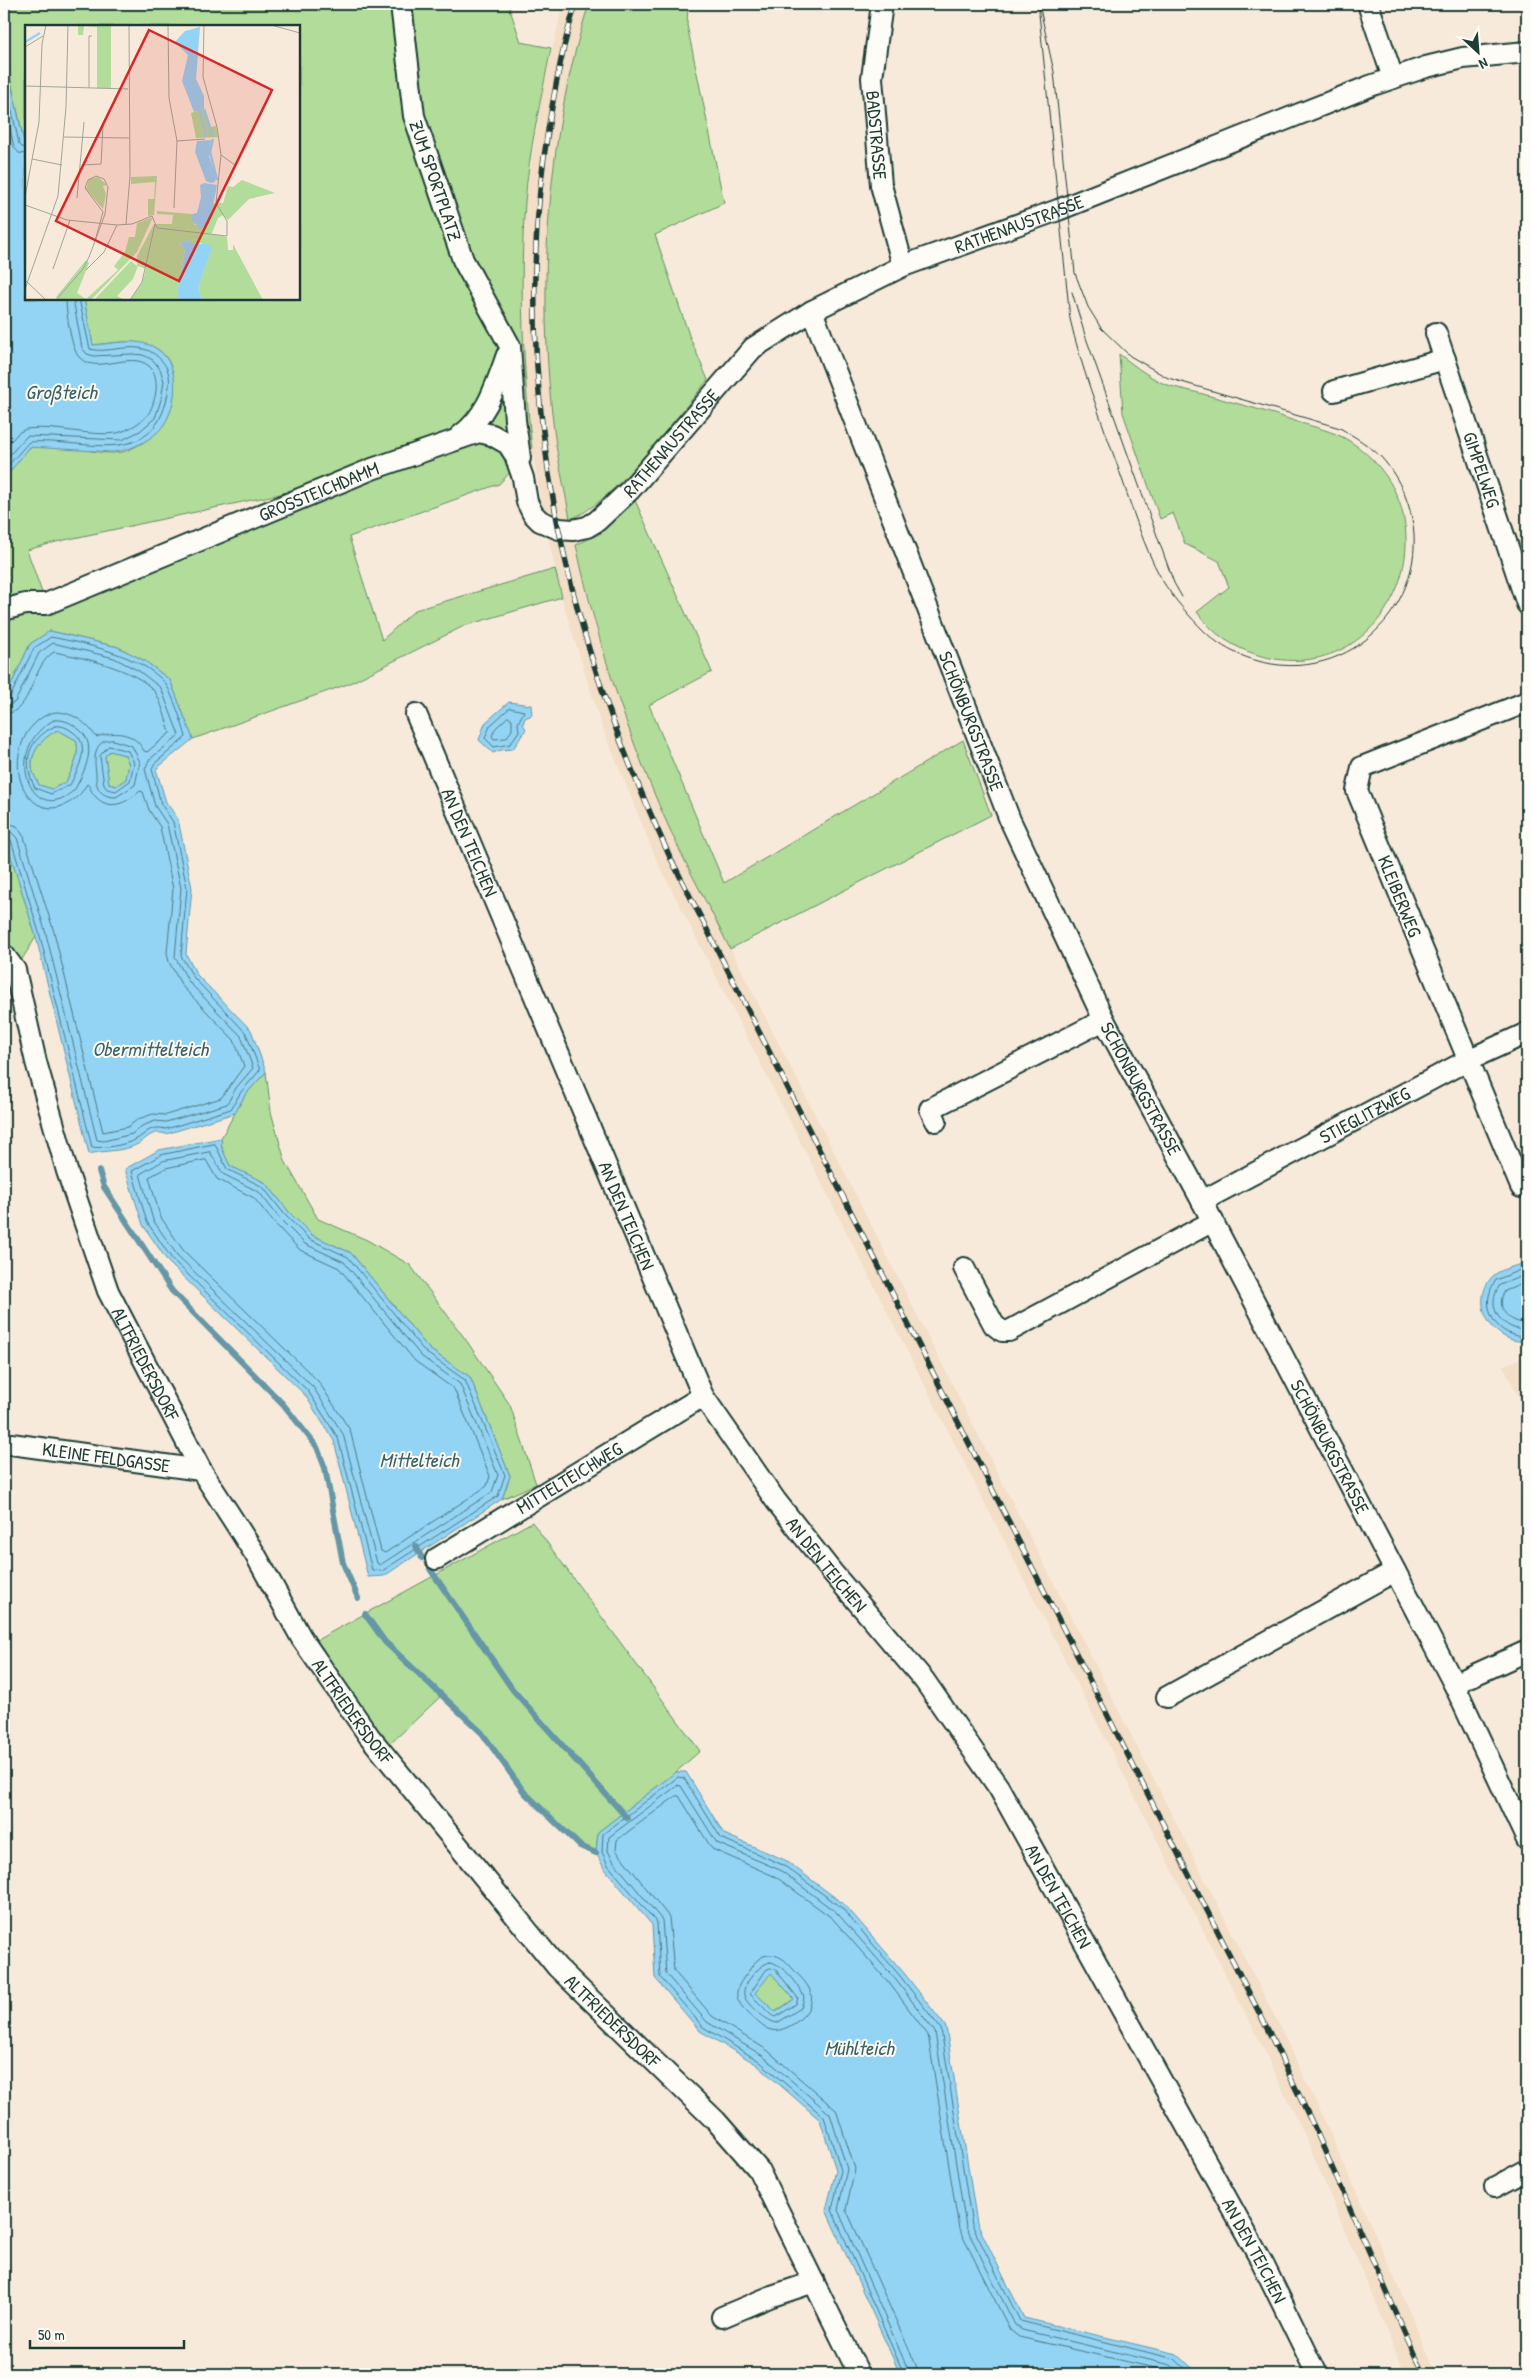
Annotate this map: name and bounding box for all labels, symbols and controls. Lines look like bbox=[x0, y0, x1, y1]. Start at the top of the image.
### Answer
inset map bbox=[25, 25, 300, 300]
north arrow bbox=[1454, 28, 1504, 78]
text: N bbox=[1476, 54, 1491, 75]
street label: BADSTRASSE bbox=[860, 89, 894, 181]
street label: ZUM SPORTPLATZ bbox=[403, 117, 469, 245]
street label: RATHENAUSTRASSE bbox=[951, 188, 1088, 259]
water label: Großteich bbox=[25, 378, 98, 406]
street label: RATHENAUSTRASSE bbox=[617, 383, 725, 503]
street label: GIMPELWEG bbox=[1457, 428, 1507, 511]
street label: GROSSTEICHDAMM bbox=[255, 455, 382, 528]
street label: SCHÖNBURGSTRASSE bbox=[933, 647, 1011, 795]
street label: AN DEN TEICHEN bbox=[436, 784, 504, 900]
street label: KLEIBERWEG bbox=[1372, 851, 1428, 941]
street label: SCHÖNBURGSTRASSE bbox=[1094, 1017, 1188, 1160]
water label: Obermittelteich bbox=[92, 1035, 209, 1062]
street label: STIEGLITZWEG bbox=[1315, 1080, 1414, 1149]
street label: AN DEN TEICHEN bbox=[593, 1157, 661, 1274]
street label: ALTFRIEDERSDORF bbox=[106, 1303, 186, 1426]
street label: SCHÖNBURGSTRASSE bbox=[1284, 1375, 1376, 1519]
street label: KLEINE FELDGASSE bbox=[41, 1435, 172, 1479]
street label: MITTELTEICHWEG bbox=[511, 1436, 627, 1520]
water label: Mittelteich bbox=[380, 1446, 460, 1473]
street label: AN DEN TEICHEN bbox=[780, 1511, 873, 1617]
street label: ALTFRIEDERSDORF bbox=[306, 1653, 400, 1770]
street label: AN DEN TEICHEN bbox=[1020, 1839, 1098, 1953]
street label: ALTFRIEDERSDORF bbox=[559, 1968, 667, 2074]
water label: Mühlteich bbox=[824, 2034, 895, 2061]
street label: AN DEN TEICHEN bbox=[1216, 2193, 1293, 2307]
scale bar bbox=[30, 2318, 184, 2350]
text: 50 m bbox=[38, 2324, 65, 2345]

